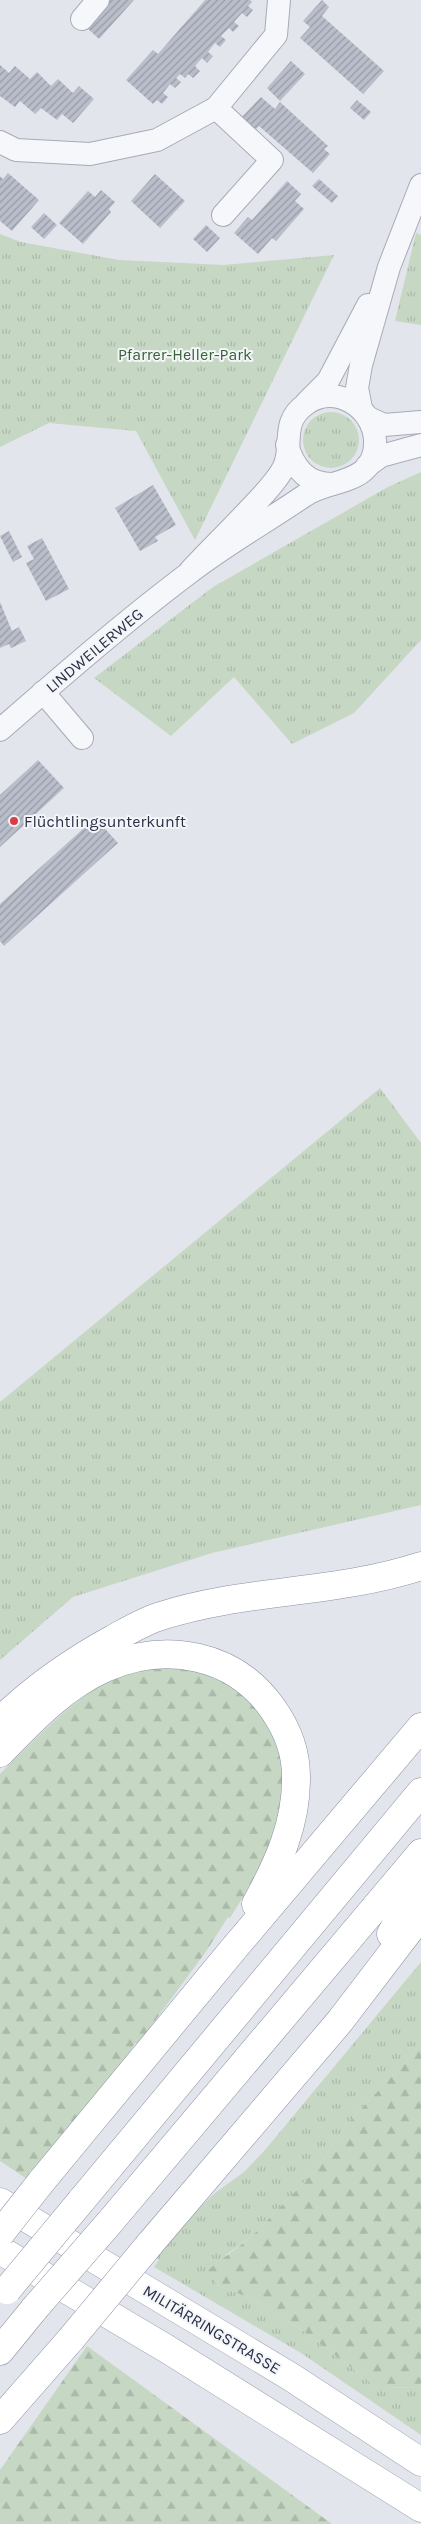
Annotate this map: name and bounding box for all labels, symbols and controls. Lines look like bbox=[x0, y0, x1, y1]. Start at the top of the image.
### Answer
park label: Pfarrer-Heller-Park bbox=[118, 345, 252, 364]
street label: LINDWEILERWEG bbox=[42, 604, 147, 697]
place label: Flüchtlingsunterkunft bbox=[24, 812, 186, 831]
marker: Flüchtlingsunterkunft bbox=[8, 815, 20, 827]
street label: MILITÄRRINGSTRASSE bbox=[140, 2281, 284, 2378]

